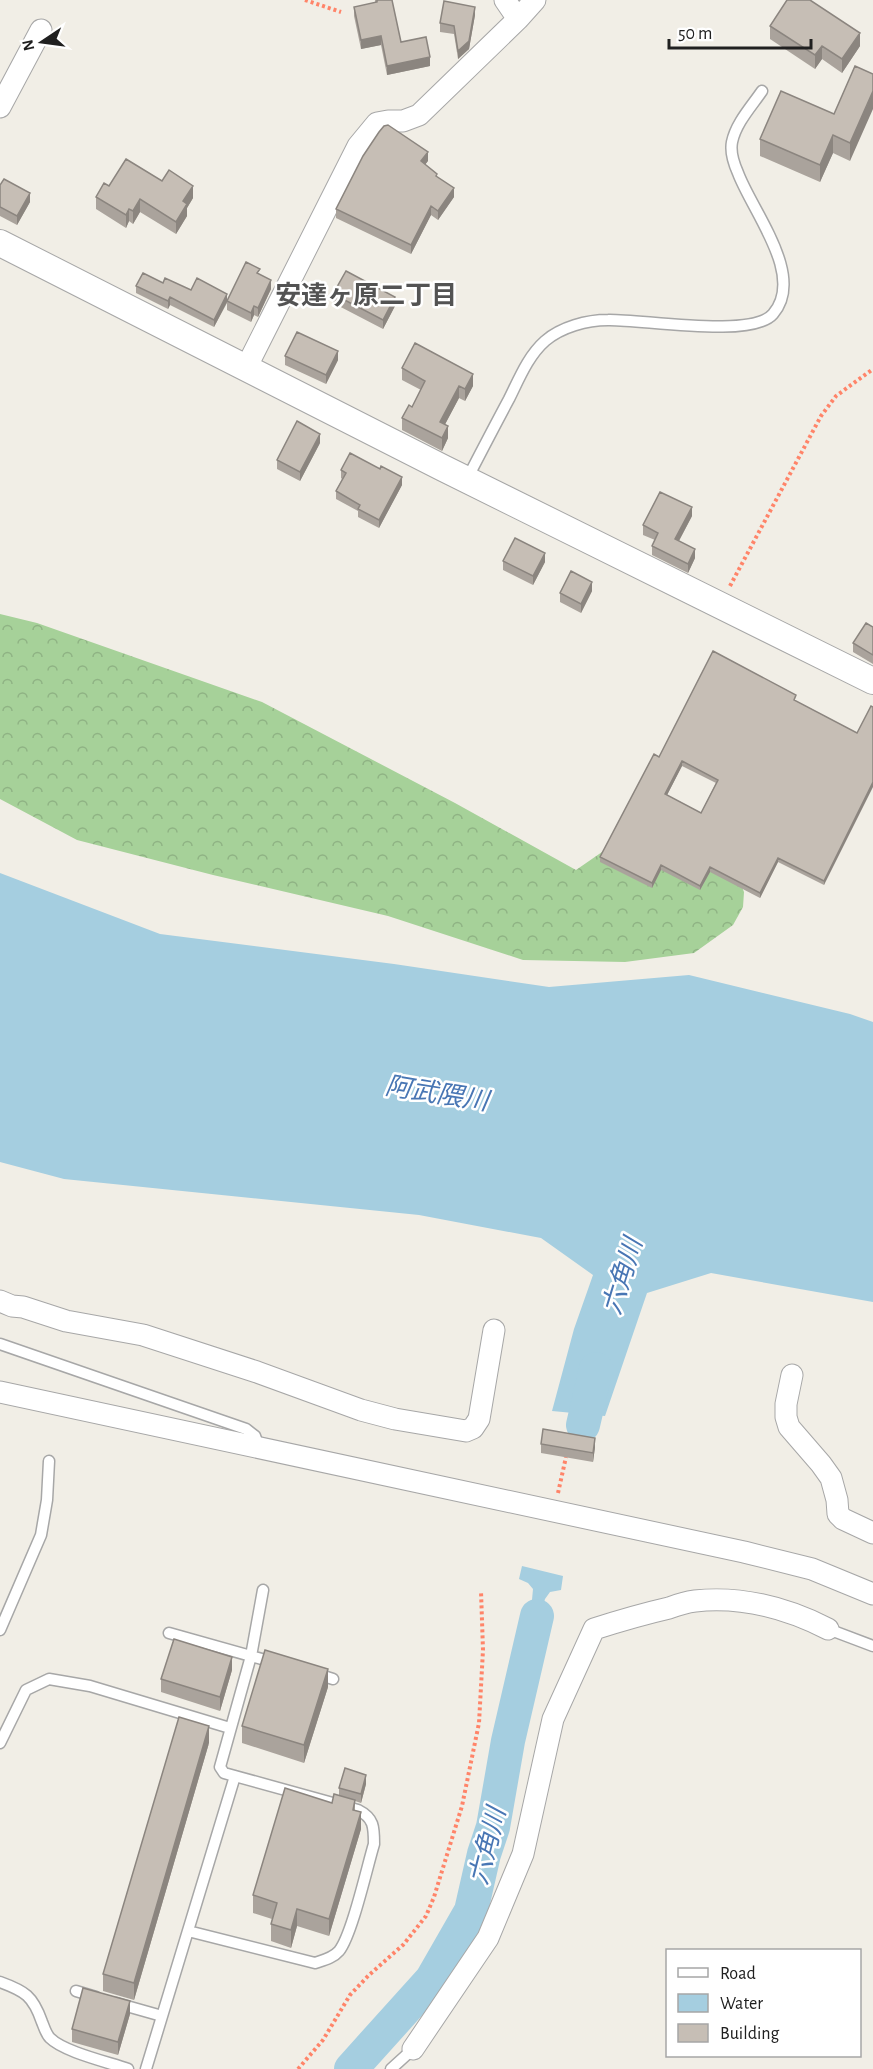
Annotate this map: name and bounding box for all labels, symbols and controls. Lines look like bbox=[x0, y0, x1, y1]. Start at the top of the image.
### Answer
north arrow bbox=[12, 12, 72, 72]
scale bar bbox=[669, 12, 812, 50]
text: 50 m bbox=[678, 25, 712, 43]
text: N bbox=[19, 38, 37, 52]
district label: 安達ヶ原二丁目 bbox=[275, 281, 457, 309]
water label: 阿武隈川 bbox=[383, 1072, 493, 1115]
water label: 六角川 bbox=[598, 1232, 648, 1317]
water label: 六角川 bbox=[465, 1802, 511, 1887]
legend bbox=[666, 1949, 861, 2057]
text: Road bbox=[720, 1965, 756, 1983]
text: Water bbox=[720, 1995, 763, 2013]
text: Building bbox=[720, 2025, 780, 2043]

